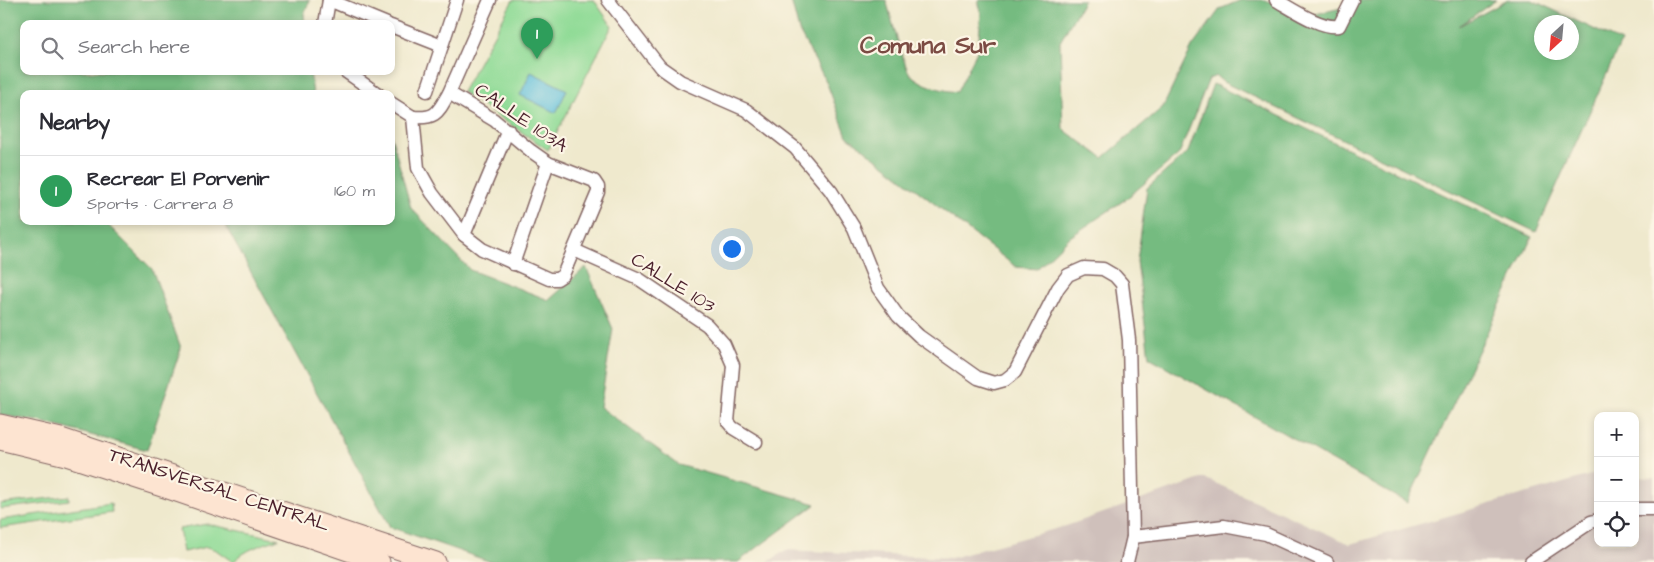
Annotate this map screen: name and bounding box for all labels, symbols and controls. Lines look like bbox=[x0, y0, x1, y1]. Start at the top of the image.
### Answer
north arrow bbox=[1534, 15, 1579, 60]
pin: 1 bbox=[521, 18, 553, 59]
search box bbox=[20, 20, 395, 75]
district label: Comuna Sur bbox=[860, 29, 997, 63]
icon: search bbox=[38, 34, 66, 62]
text: Search here bbox=[78, 34, 190, 61]
street label: CALLE 103A bbox=[469, 77, 573, 159]
text: Nearby bbox=[40, 108, 110, 137]
text: Recrear El Porvenir bbox=[87, 166, 270, 193]
text: 1 bbox=[55, 180, 57, 202]
text: 160 m bbox=[334, 180, 375, 202]
text: Sports · Carrera 8 bbox=[87, 193, 233, 215]
your location bbox=[719, 236, 745, 262]
street label: CALLE 103 bbox=[626, 246, 721, 320]
map controls bbox=[1594, 412, 1639, 547]
button: + bbox=[1594, 412, 1639, 457]
street label: TRANSVERSAL CENTRAL bbox=[105, 441, 333, 539]
button: − bbox=[1594, 457, 1639, 502]
button: locate bbox=[1594, 502, 1639, 547]

